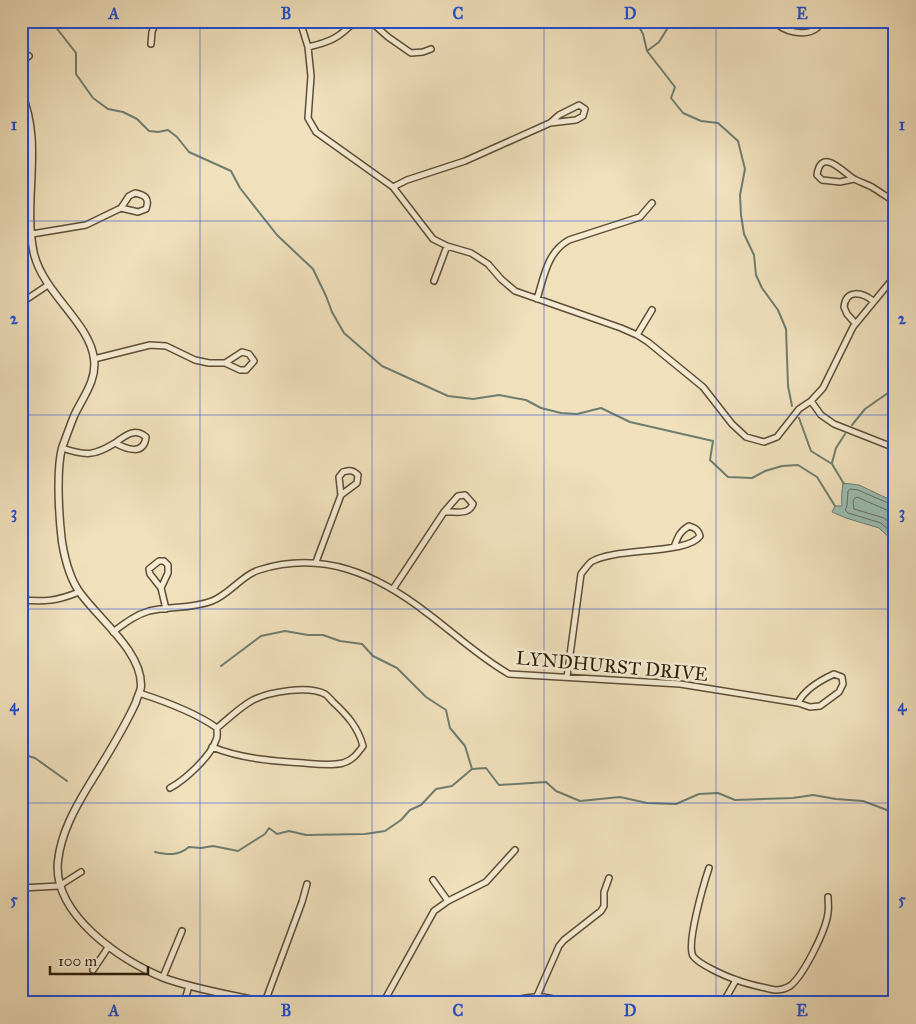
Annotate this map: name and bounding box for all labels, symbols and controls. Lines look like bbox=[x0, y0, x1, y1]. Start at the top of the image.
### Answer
text: A bbox=[108, 4, 120, 23]
text: B bbox=[281, 4, 291, 23]
text: C bbox=[453, 4, 464, 23]
text: D bbox=[624, 4, 637, 23]
text: E bbox=[796, 4, 808, 23]
text: 1 bbox=[11, 115, 18, 134]
text: 1 bbox=[899, 115, 906, 134]
text: 2 bbox=[10, 309, 19, 328]
text: 2 bbox=[898, 309, 907, 328]
text: 3 bbox=[11, 503, 17, 523]
text: 3 bbox=[899, 503, 905, 523]
street label: LYNDHURST DRIVE bbox=[515, 646, 709, 686]
text: 4 bbox=[10, 696, 20, 716]
text: 4 bbox=[898, 696, 908, 716]
text: 5 bbox=[10, 890, 18, 909]
text: 5 bbox=[898, 890, 906, 909]
scale bar bbox=[50, 944, 148, 976]
text: 100 m bbox=[58, 952, 98, 970]
text: A bbox=[108, 1001, 120, 1020]
text: B bbox=[281, 1001, 291, 1020]
text: C bbox=[453, 1001, 464, 1020]
text: D bbox=[624, 1001, 637, 1020]
text: E bbox=[796, 1001, 808, 1020]

